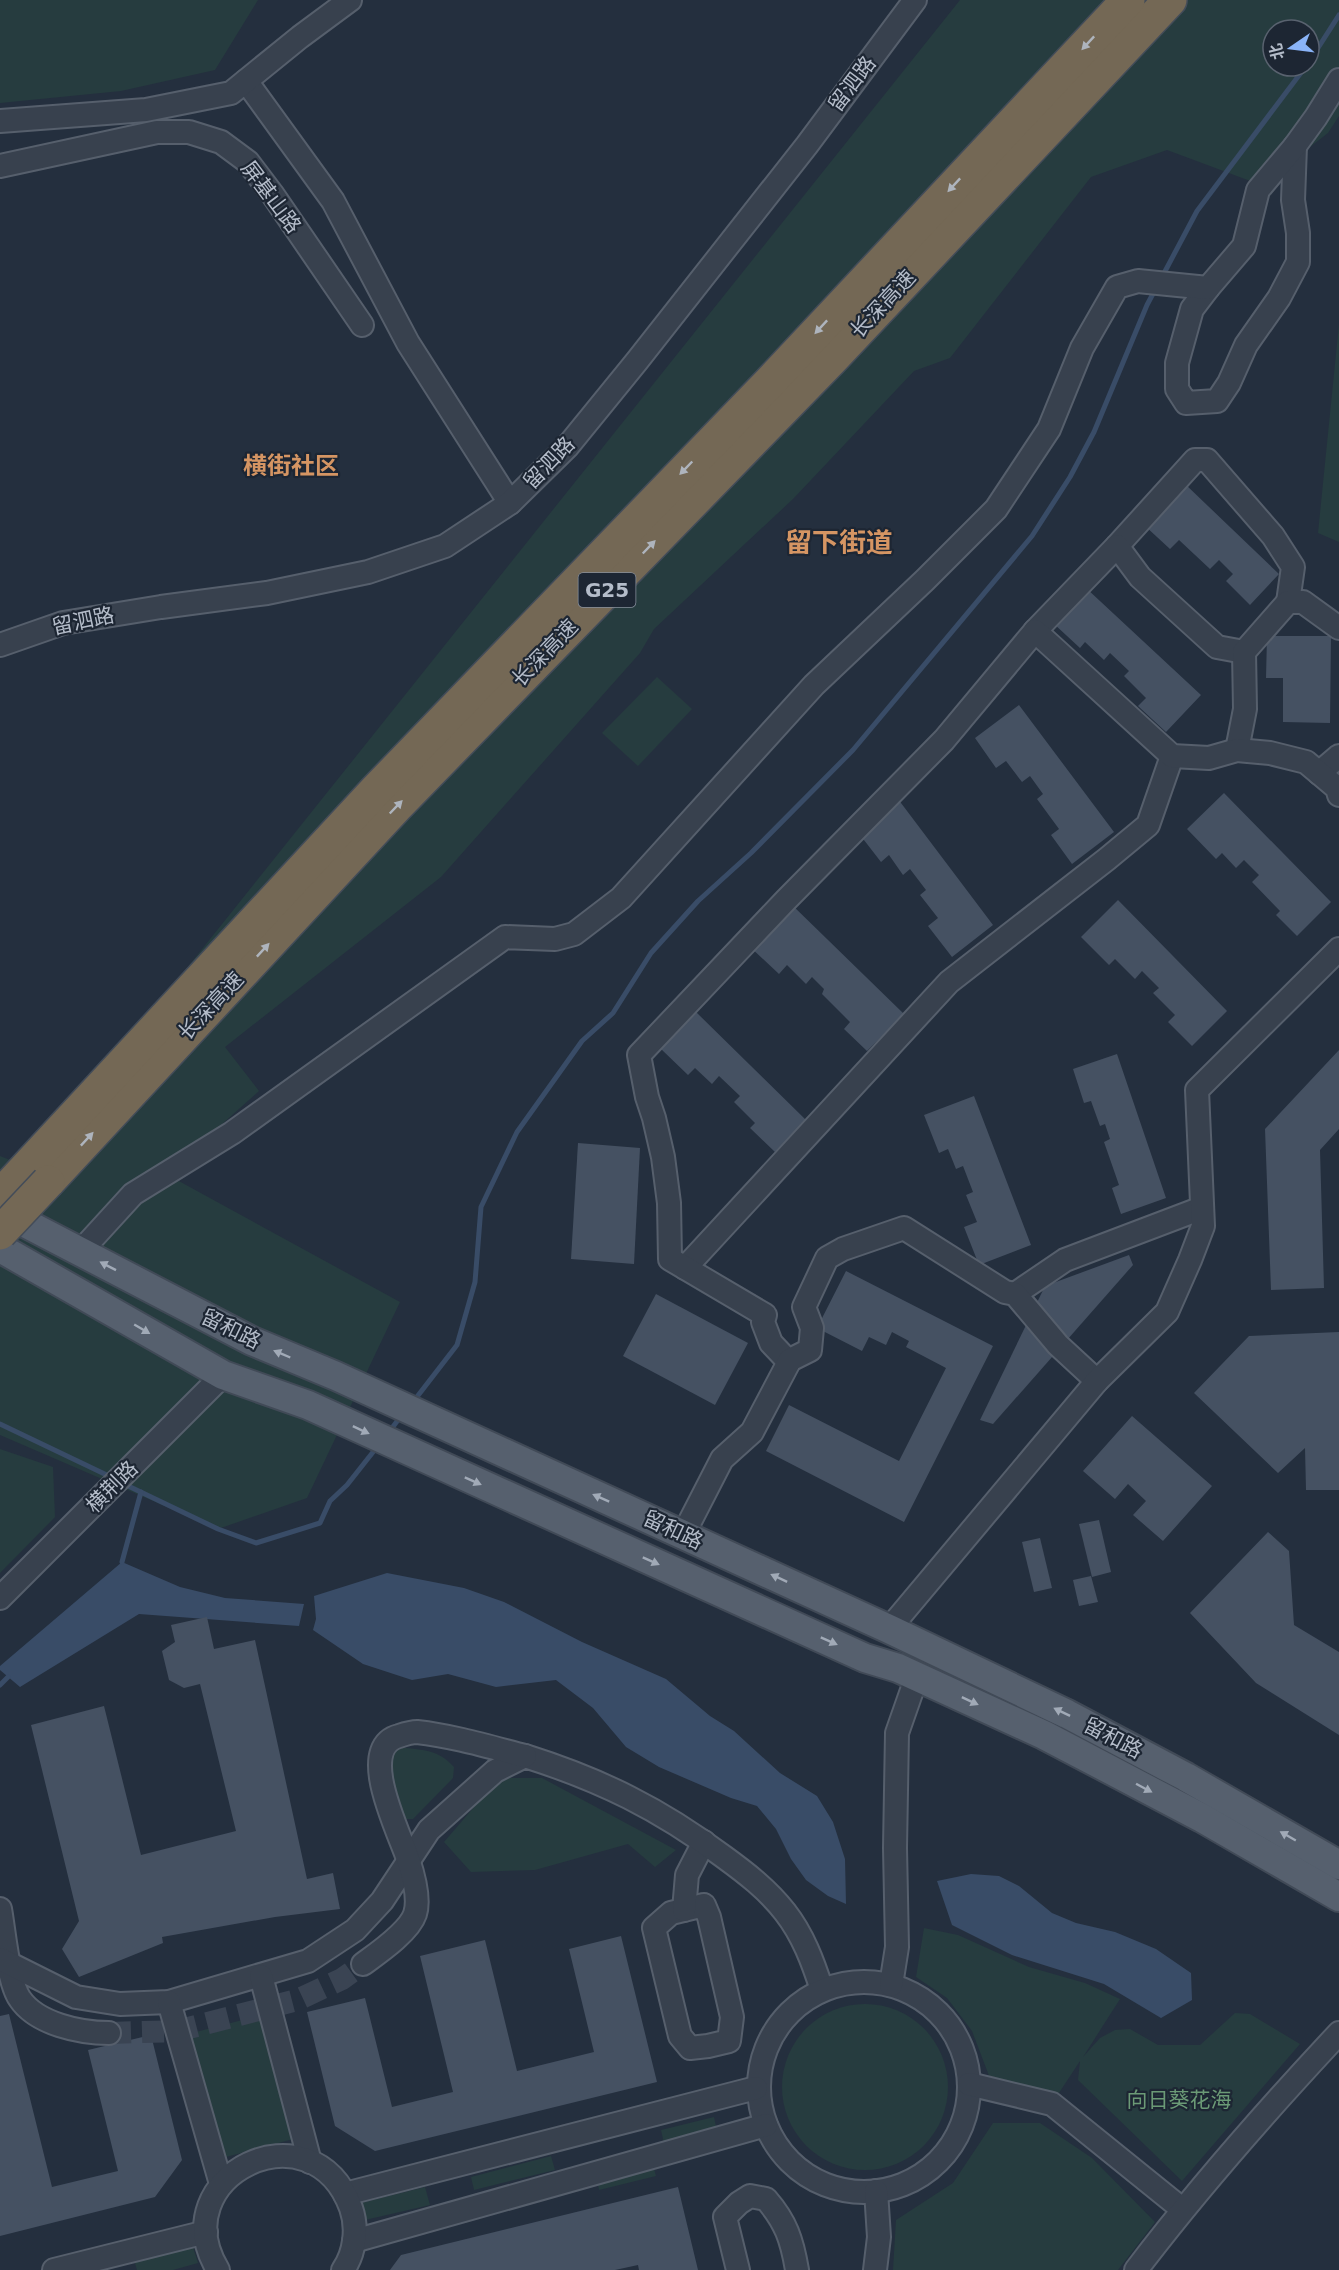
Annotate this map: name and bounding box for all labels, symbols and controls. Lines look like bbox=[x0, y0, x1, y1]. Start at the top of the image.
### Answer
north arrow bbox=[1261, 18, 1321, 78]
one-way arrow bbox=[1081, 35, 1095, 50]
text: 北 bbox=[1266, 41, 1288, 62]
street label: 留泗路 bbox=[823, 52, 881, 116]
street label: 屏基山路 bbox=[236, 156, 306, 238]
one-way arrow bbox=[948, 178, 962, 192]
street label: 长深高速 bbox=[846, 265, 920, 343]
one-way arrow bbox=[814, 320, 828, 335]
street label: 留泗路 bbox=[518, 432, 580, 494]
district label: 横街社区 bbox=[243, 452, 339, 480]
one-way arrow bbox=[680, 461, 694, 475]
district label: 留下街道 bbox=[785, 527, 893, 558]
one-way arrow bbox=[642, 539, 656, 554]
road number: G25 bbox=[578, 573, 636, 607]
street label: 留泗路 bbox=[50, 603, 116, 639]
street label: 长深高速 bbox=[507, 614, 583, 692]
one-way arrow bbox=[389, 800, 402, 815]
one-way arrow bbox=[256, 943, 269, 958]
street label: 长深高速 bbox=[174, 967, 248, 1045]
one-way arrow bbox=[80, 1131, 94, 1146]
one-way arrow bbox=[99, 1261, 116, 1271]
street label: 留和路 bbox=[197, 1304, 265, 1354]
one-way arrow bbox=[134, 1323, 151, 1333]
one-way arrow bbox=[274, 1349, 291, 1358]
one-way arrow bbox=[353, 1425, 370, 1434]
street label: 横荆路 bbox=[81, 1456, 143, 1518]
one-way arrow bbox=[465, 1476, 482, 1485]
one-way arrow bbox=[593, 1493, 610, 1502]
street label: 留和路 bbox=[639, 1506, 707, 1554]
one-way arrow bbox=[643, 1556, 661, 1566]
one-way arrow bbox=[770, 1574, 787, 1583]
one-way arrow bbox=[820, 1637, 837, 1646]
one-way arrow bbox=[961, 1696, 978, 1705]
one-way arrow bbox=[1053, 1707, 1071, 1717]
street label: 留和路 bbox=[1080, 1713, 1146, 1763]
one-way arrow bbox=[1136, 1783, 1153, 1793]
one-way arrow bbox=[1280, 1830, 1296, 1841]
park label: 向日葵花海 bbox=[1127, 2088, 1232, 2112]

